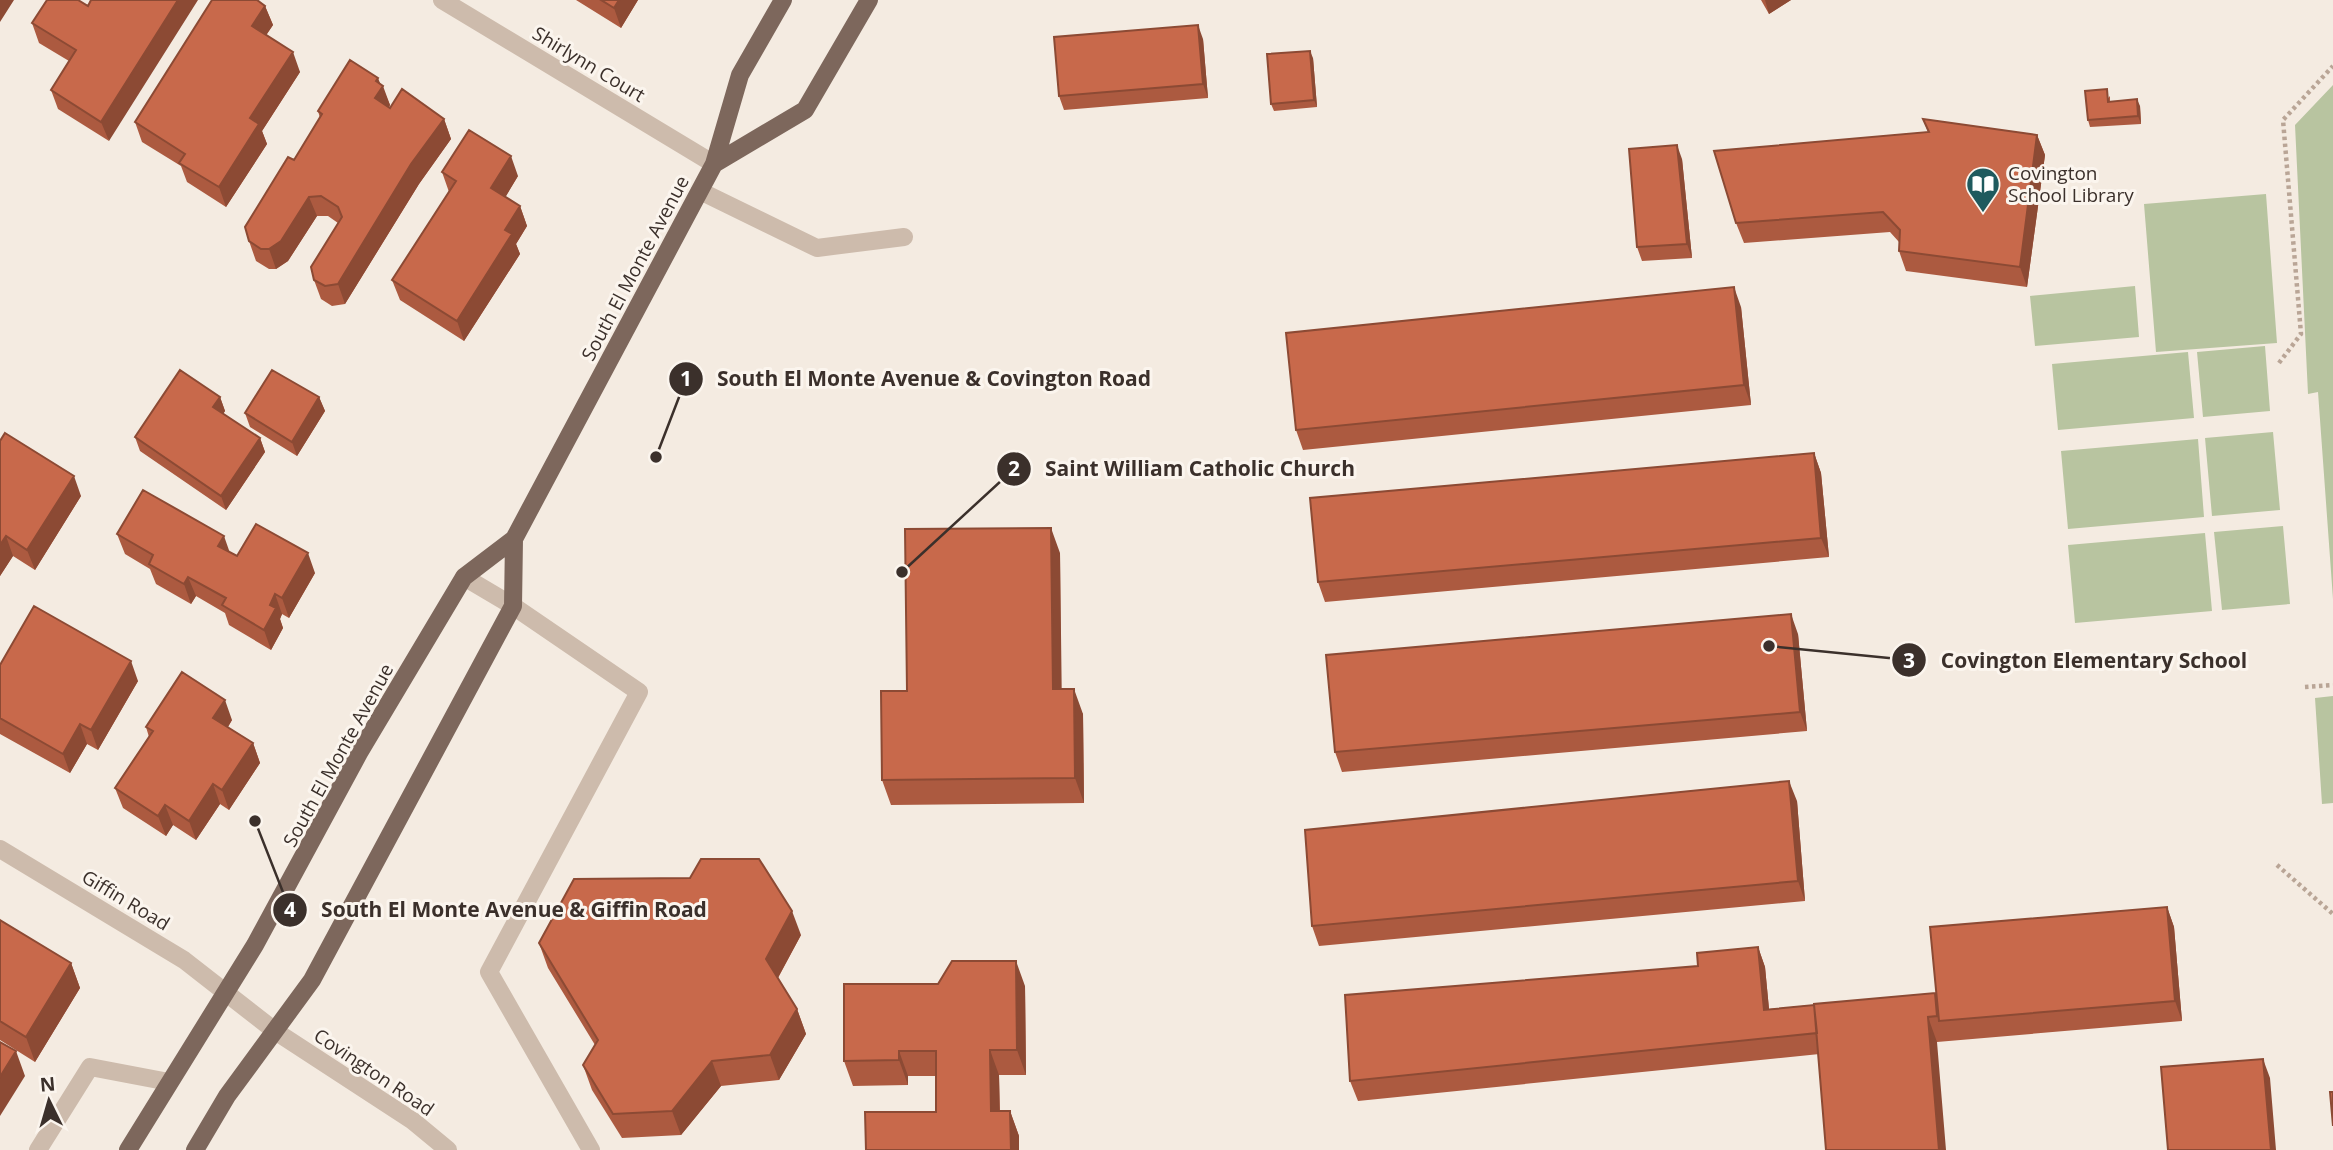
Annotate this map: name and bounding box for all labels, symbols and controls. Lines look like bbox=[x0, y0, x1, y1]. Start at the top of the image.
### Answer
street label: Shirlynn Court bbox=[528, 20, 650, 108]
place label: Covington School Library bbox=[2008, 160, 2134, 208]
library icon: Covington School Library bbox=[1964, 165, 2002, 214]
street label: South El Monte Avenue bbox=[575, 171, 695, 365]
callout: South El Monte Avenue & Covington Road bbox=[668, 358, 1165, 400]
text: 1 bbox=[680, 364, 692, 392]
text: South El Monte Avenue & Covington Road bbox=[717, 364, 1151, 392]
callout: Saint William Catholic Church bbox=[996, 448, 1369, 490]
text: 2 bbox=[1008, 454, 1020, 482]
text: Saint William Catholic Church bbox=[1045, 454, 1355, 482]
callout: Covington Elementary School bbox=[1892, 639, 2261, 681]
text: 3 bbox=[1903, 646, 1915, 674]
text: Covington Elementary School bbox=[1941, 646, 2247, 674]
street label: South El Monte Avenue bbox=[277, 659, 399, 851]
street label: Giffin Road bbox=[77, 864, 175, 936]
callout: South El Monte Avenue & Giffin Road bbox=[272, 889, 721, 931]
text: 4 bbox=[284, 895, 296, 923]
text: South El Monte Avenue & Giffin Road bbox=[321, 895, 707, 923]
street label: Covington Road bbox=[309, 1022, 439, 1122]
north arrow bbox=[14, 1066, 84, 1136]
text: N bbox=[39, 1070, 56, 1098]

